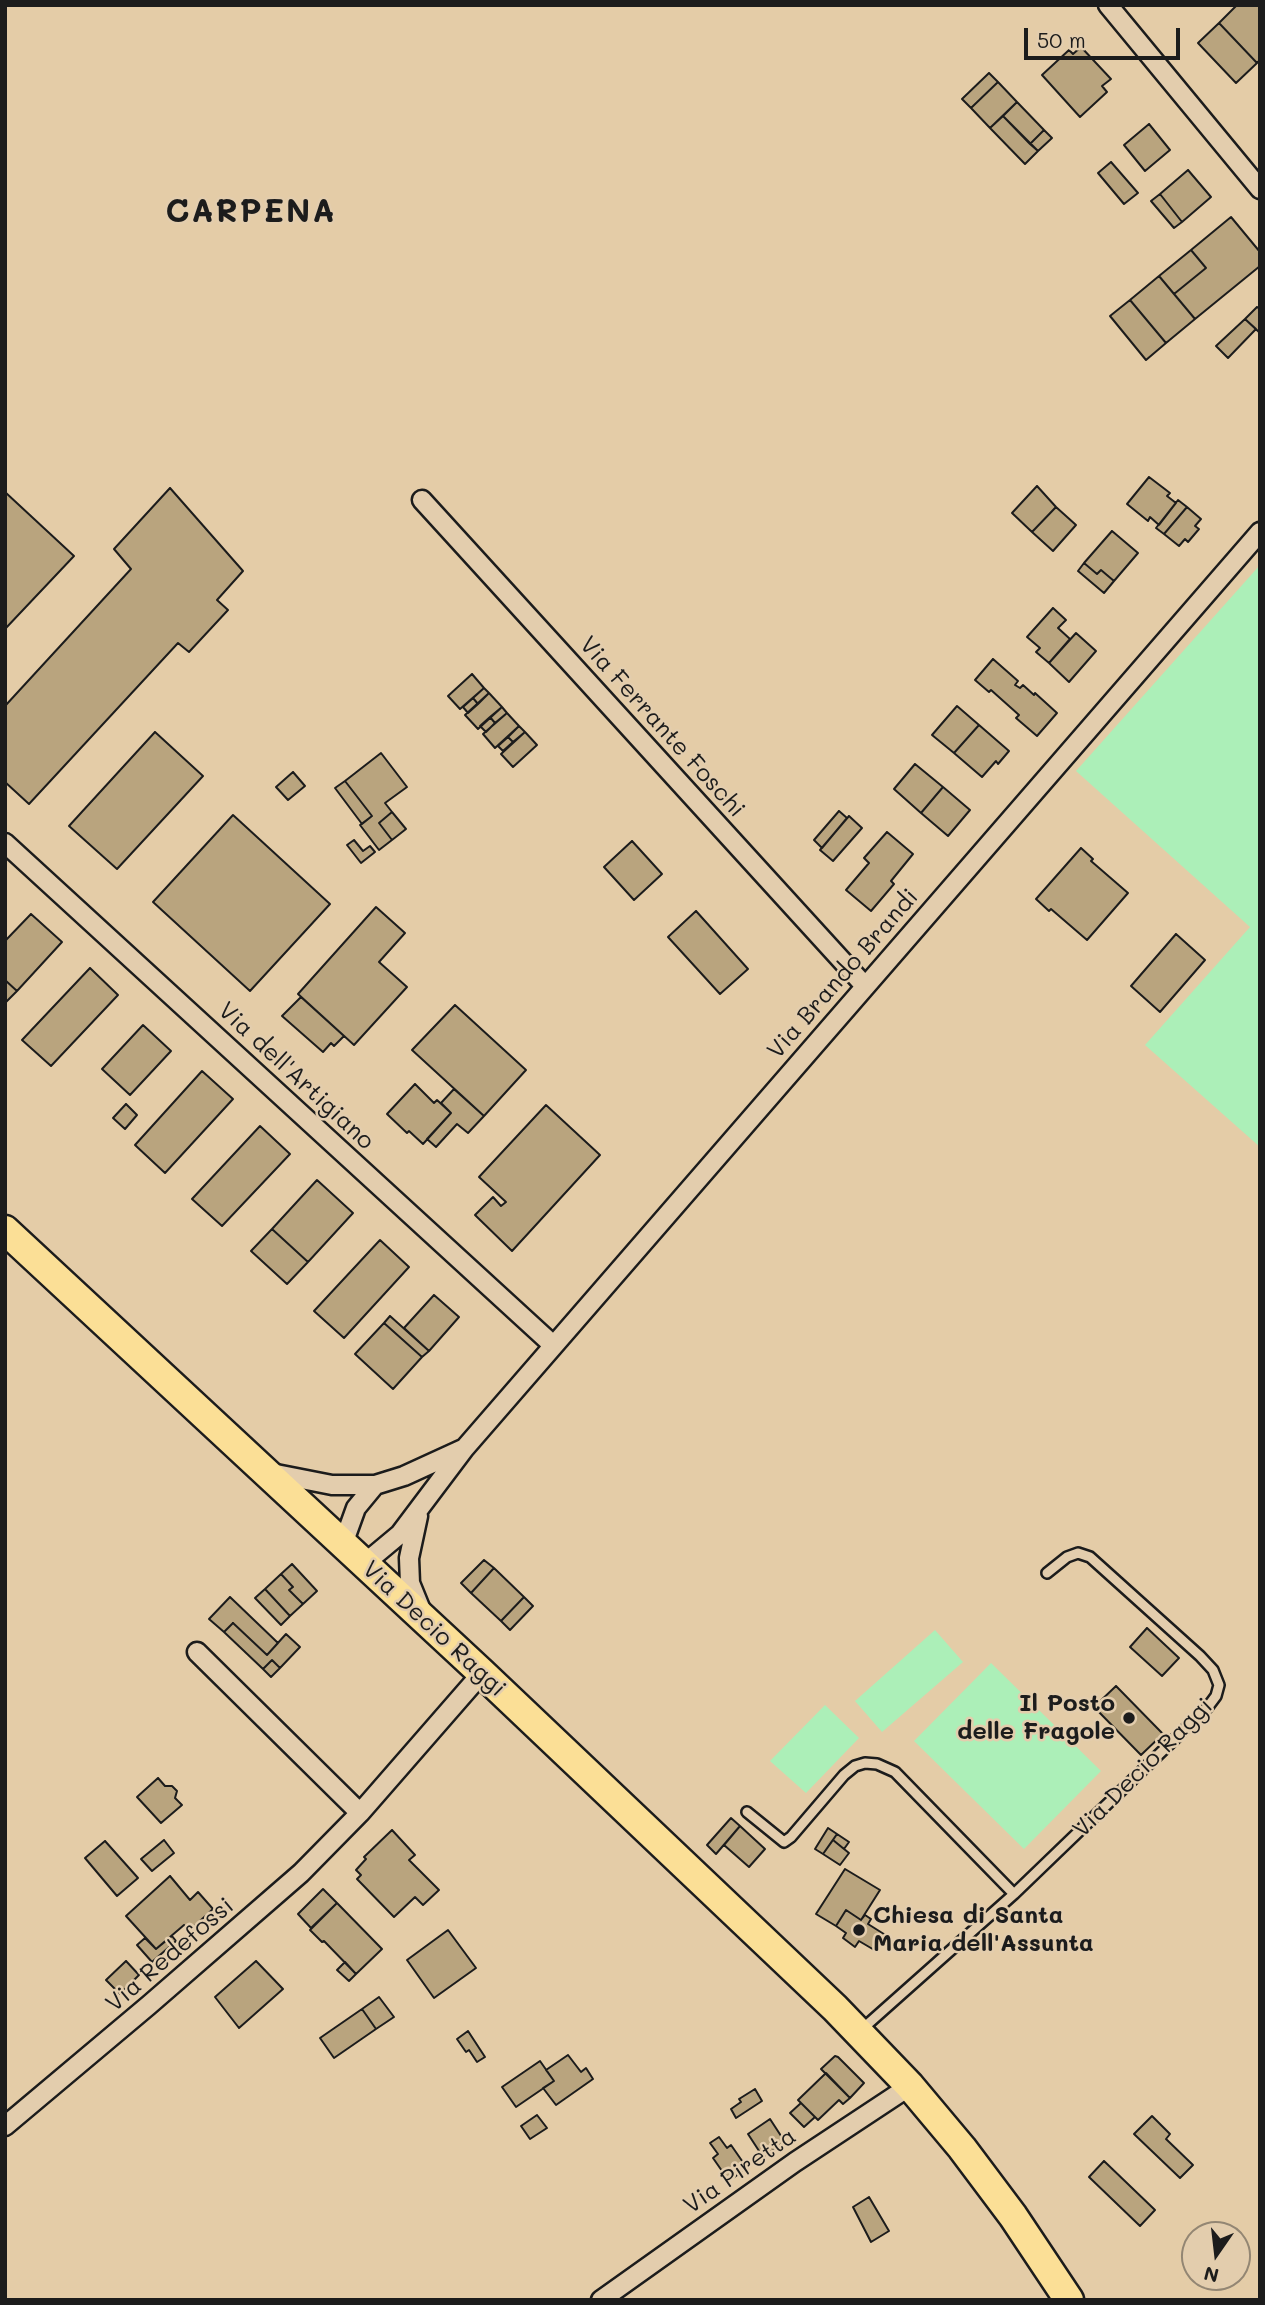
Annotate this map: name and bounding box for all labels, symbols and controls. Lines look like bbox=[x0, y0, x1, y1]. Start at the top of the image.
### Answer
scale bar bbox=[1027, 14, 1183, 58]
text: 50 m bbox=[1037, 26, 1086, 53]
district label: CARPENA bbox=[166, 193, 336, 231]
street label: Via Ferrante Foschi bbox=[573, 631, 751, 823]
street label: Via Brando Brandi bbox=[761, 883, 925, 1065]
street label: Via dell'Artigiano bbox=[212, 996, 380, 1156]
street label: Via Decio Raggi bbox=[356, 1555, 512, 1703]
place label: Il Posto delle Fragole bbox=[957, 1690, 1115, 1746]
street label: Via Decio Raggi bbox=[1067, 1692, 1219, 1844]
marker: Il Posto delle Fragole bbox=[1121, 1710, 1137, 1726]
street label: Via Redefossi bbox=[100, 1892, 240, 2018]
place label: Chiesa di Santa Maria dell'Assunta bbox=[873, 1902, 1094, 1958]
marker: Chiesa di Santa Maria dell'Assunta bbox=[851, 1922, 867, 1938]
street label: Via Piretta bbox=[678, 2122, 802, 2220]
north arrow bbox=[1181, 2221, 1251, 2291]
text: N bbox=[1201, 2261, 1221, 2289]

